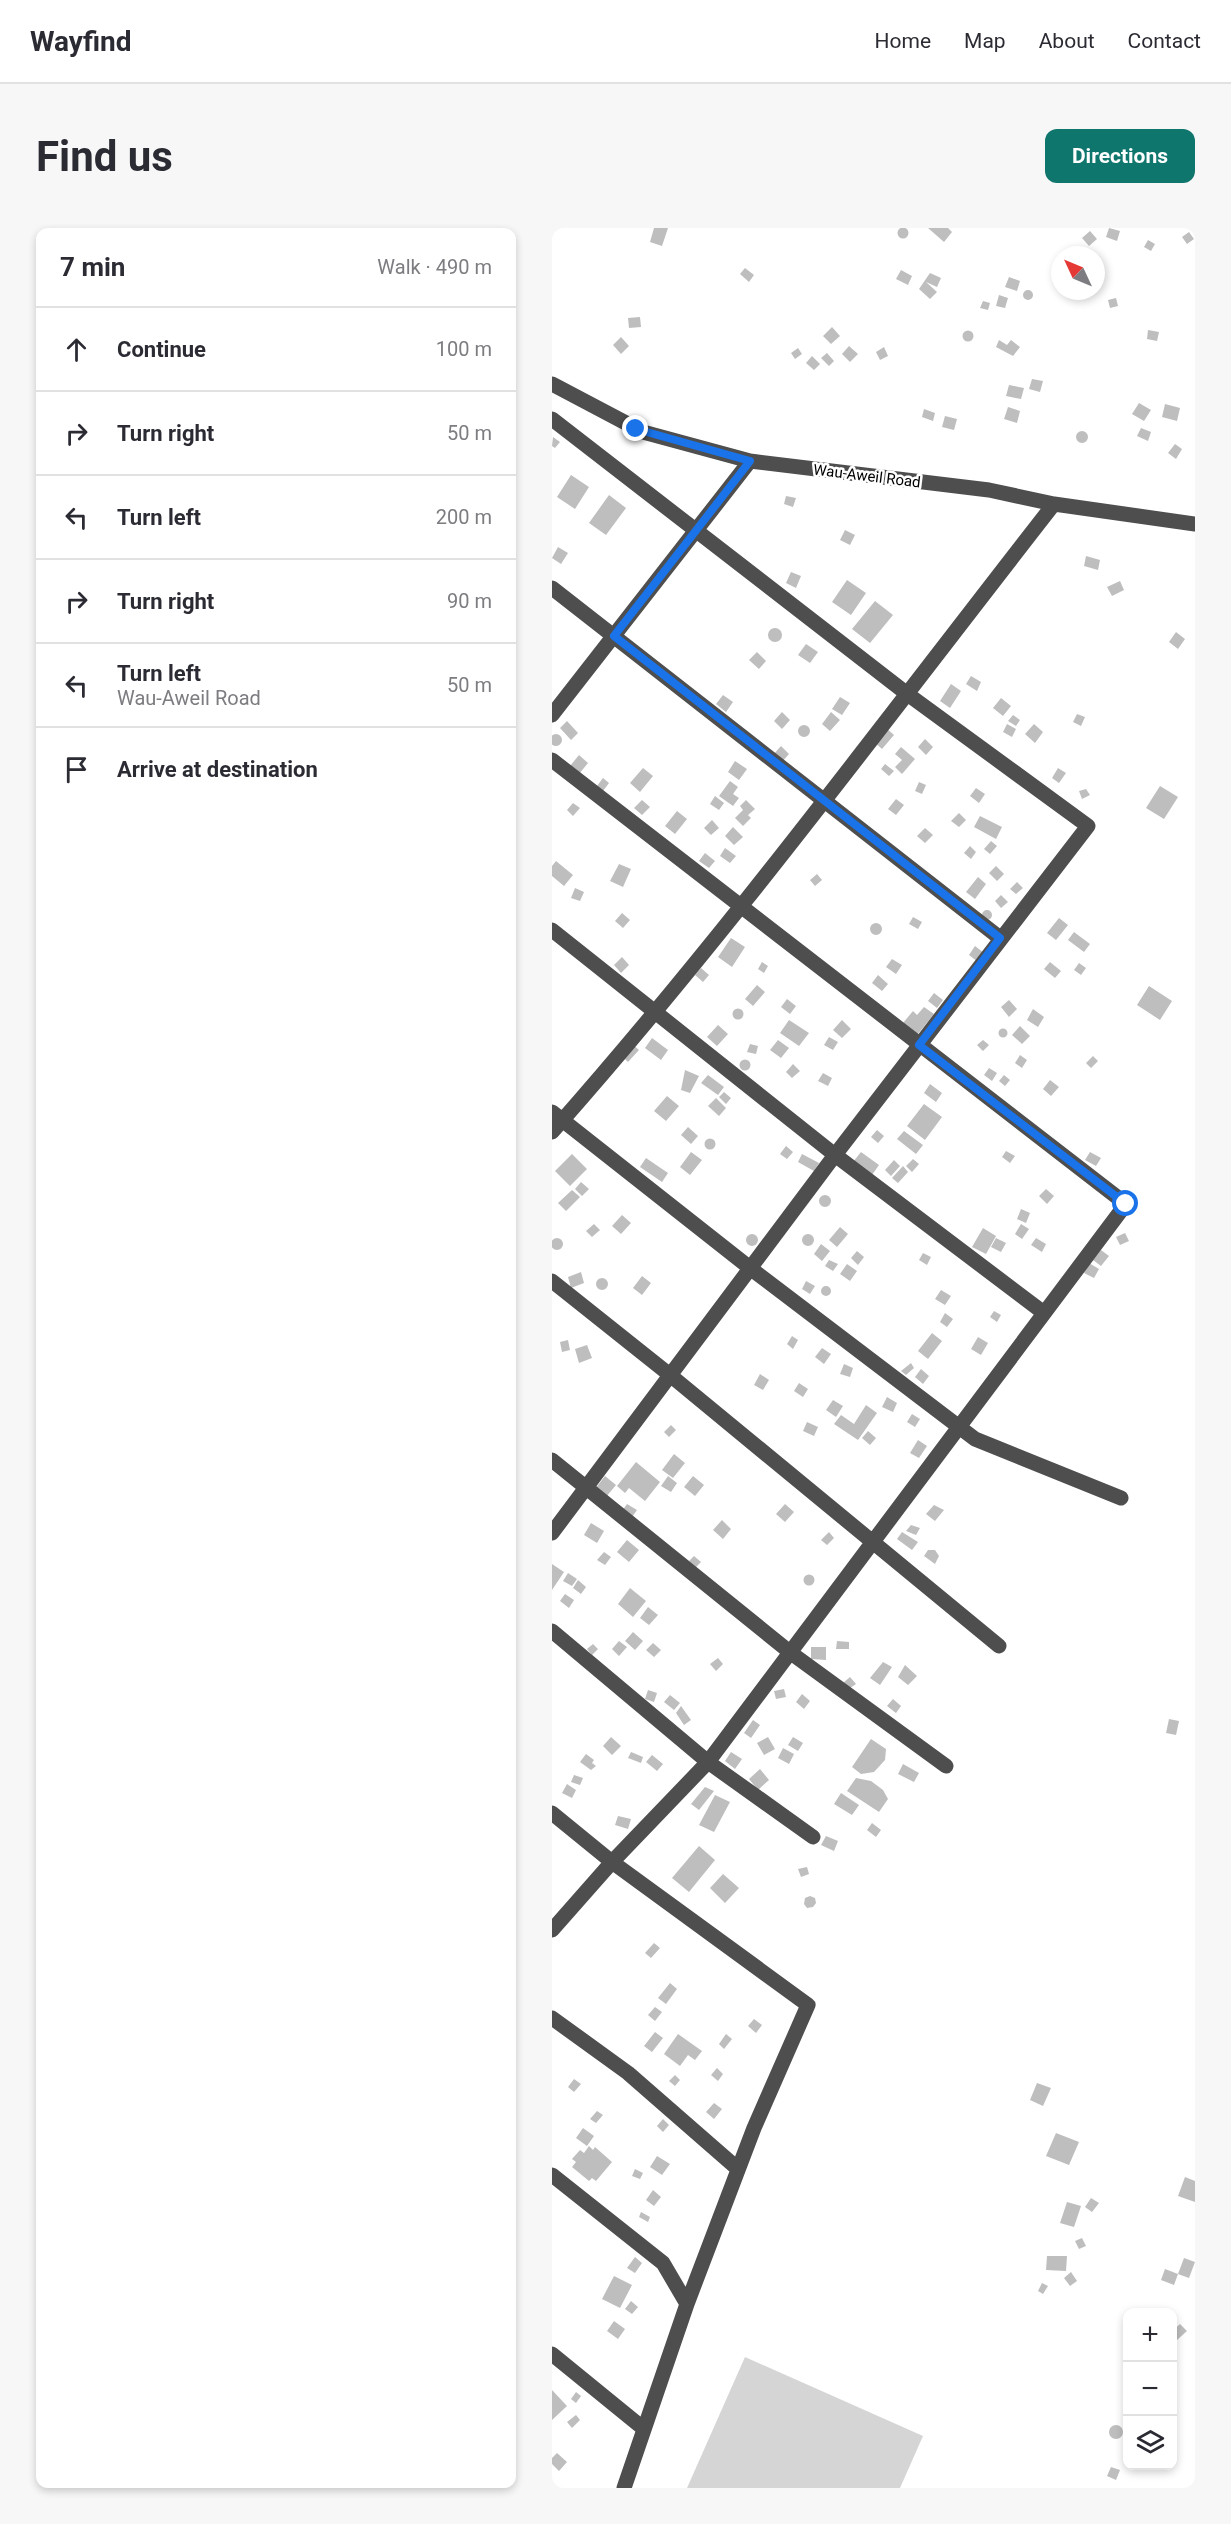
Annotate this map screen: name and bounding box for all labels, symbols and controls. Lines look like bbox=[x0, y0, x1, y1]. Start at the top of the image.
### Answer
text: Wayfind bbox=[30, 25, 131, 58]
text: Home bbox=[875, 29, 931, 53]
text: Map bbox=[964, 29, 1006, 53]
text: About bbox=[1039, 29, 1095, 53]
text: Contact bbox=[1128, 29, 1201, 53]
button: Directions bbox=[1045, 129, 1195, 183]
text: Find us bbox=[36, 132, 173, 181]
north arrow bbox=[1051, 246, 1105, 300]
text: 7 min bbox=[60, 252, 125, 282]
text: Walk · 490 m bbox=[377, 255, 492, 279]
icon: ahead bbox=[60, 333, 93, 366]
text: Continue bbox=[117, 337, 206, 362]
text: 100 m bbox=[436, 337, 492, 361]
route end bbox=[622, 415, 648, 441]
icon: right bbox=[60, 417, 93, 450]
text: Turn right bbox=[117, 421, 214, 446]
text: 50 m bbox=[447, 421, 492, 445]
street label: Wau-Aweil Road bbox=[812, 460, 922, 492]
icon: left bbox=[60, 501, 93, 534]
text: Turn left bbox=[117, 505, 201, 530]
text: 200 m bbox=[436, 505, 492, 529]
icon: right bbox=[60, 585, 93, 618]
text: Turn right bbox=[117, 589, 214, 614]
text: 90 m bbox=[447, 589, 492, 613]
text: Turn left bbox=[117, 661, 201, 686]
icon: left bbox=[60, 669, 93, 702]
text: 50 m bbox=[447, 673, 492, 697]
text: Wau-Aweil Road bbox=[117, 686, 261, 710]
icon: arrive bbox=[60, 753, 93, 786]
text: Arrive at destination bbox=[117, 757, 318, 782]
route start bbox=[1112, 1190, 1138, 1216]
map controls bbox=[1123, 2308, 1177, 2470]
button: + bbox=[1123, 2308, 1177, 2362]
button: − bbox=[1123, 2362, 1177, 2416]
button: layers bbox=[1123, 2416, 1177, 2470]

